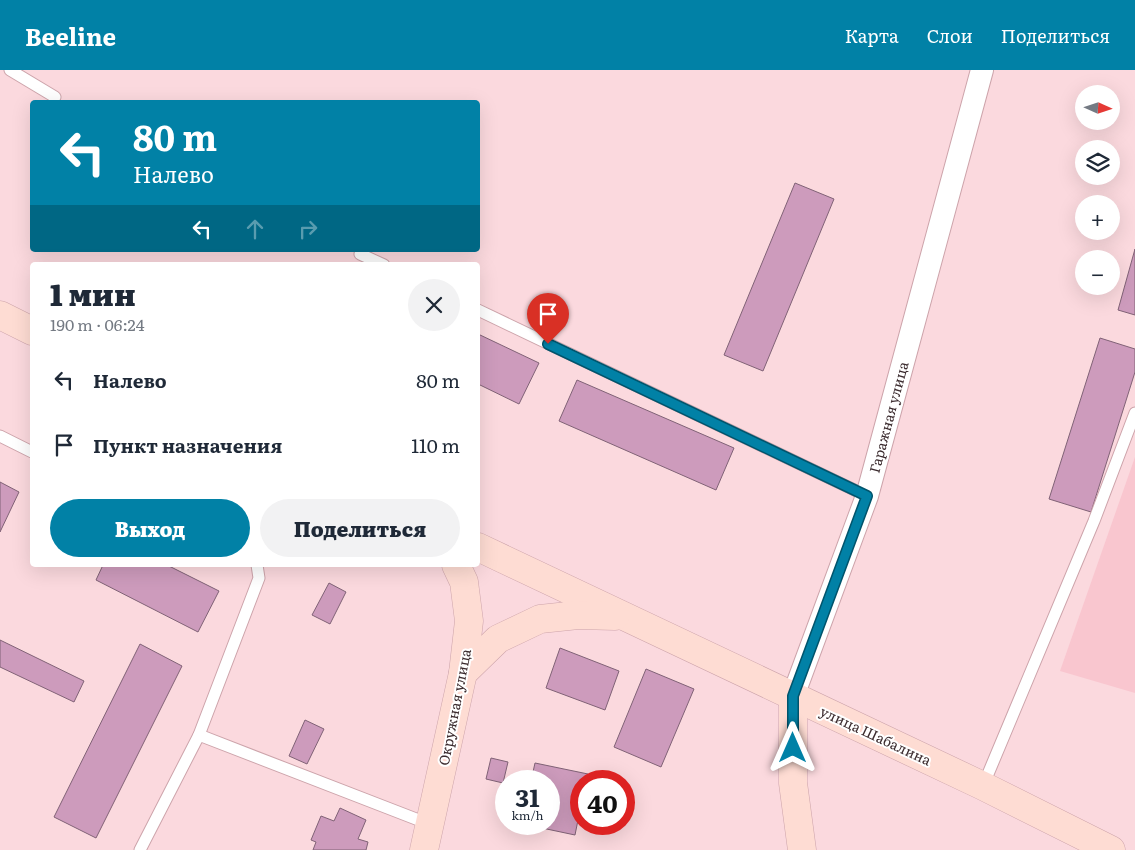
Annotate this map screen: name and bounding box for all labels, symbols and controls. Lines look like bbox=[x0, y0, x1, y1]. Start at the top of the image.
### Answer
text: Beeline bbox=[25, 18, 116, 53]
text: Карта bbox=[845, 22, 899, 49]
text: Слои bbox=[927, 22, 973, 49]
text: Поделиться bbox=[1001, 22, 1110, 49]
north arrow bbox=[1075, 85, 1120, 130]
map controls bbox=[1075, 85, 1120, 295]
text: 80 m bbox=[133, 110, 217, 162]
icon: left bbox=[50, 120, 115, 185]
button: layers bbox=[1075, 140, 1120, 185]
text: Налево bbox=[133, 157, 214, 190]
button: + bbox=[1075, 195, 1120, 240]
icon: left bbox=[188, 215, 216, 243]
icon: ahead bbox=[241, 215, 269, 243]
icon: right bbox=[294, 215, 322, 243]
button: − bbox=[1075, 250, 1120, 295]
text: 1 мин bbox=[50, 271, 136, 315]
button: close bbox=[408, 279, 460, 331]
pin bbox=[527, 293, 569, 344]
icon: arrive bbox=[534, 300, 562, 328]
text: 190 m · 06:24 bbox=[50, 312, 145, 336]
street label: Гаражная улица bbox=[864, 359, 913, 475]
icon: left bbox=[50, 366, 78, 394]
text: Налево bbox=[93, 366, 167, 394]
text: 80 m bbox=[416, 366, 460, 394]
icon: arrive bbox=[50, 431, 78, 459]
text: Пункт назначения bbox=[93, 431, 282, 459]
text: 110 m bbox=[411, 431, 460, 459]
button: Выход bbox=[50, 499, 250, 557]
button: Поделиться bbox=[260, 499, 460, 557]
street label: Окружная улица bbox=[433, 647, 475, 767]
street label: улица Шабалина bbox=[817, 700, 935, 770]
position arrow bbox=[766, 721, 818, 773]
speed limit sign: 40 bbox=[570, 770, 635, 835]
text: 31 bbox=[515, 778, 540, 815]
text: km/h bbox=[512, 806, 543, 824]

